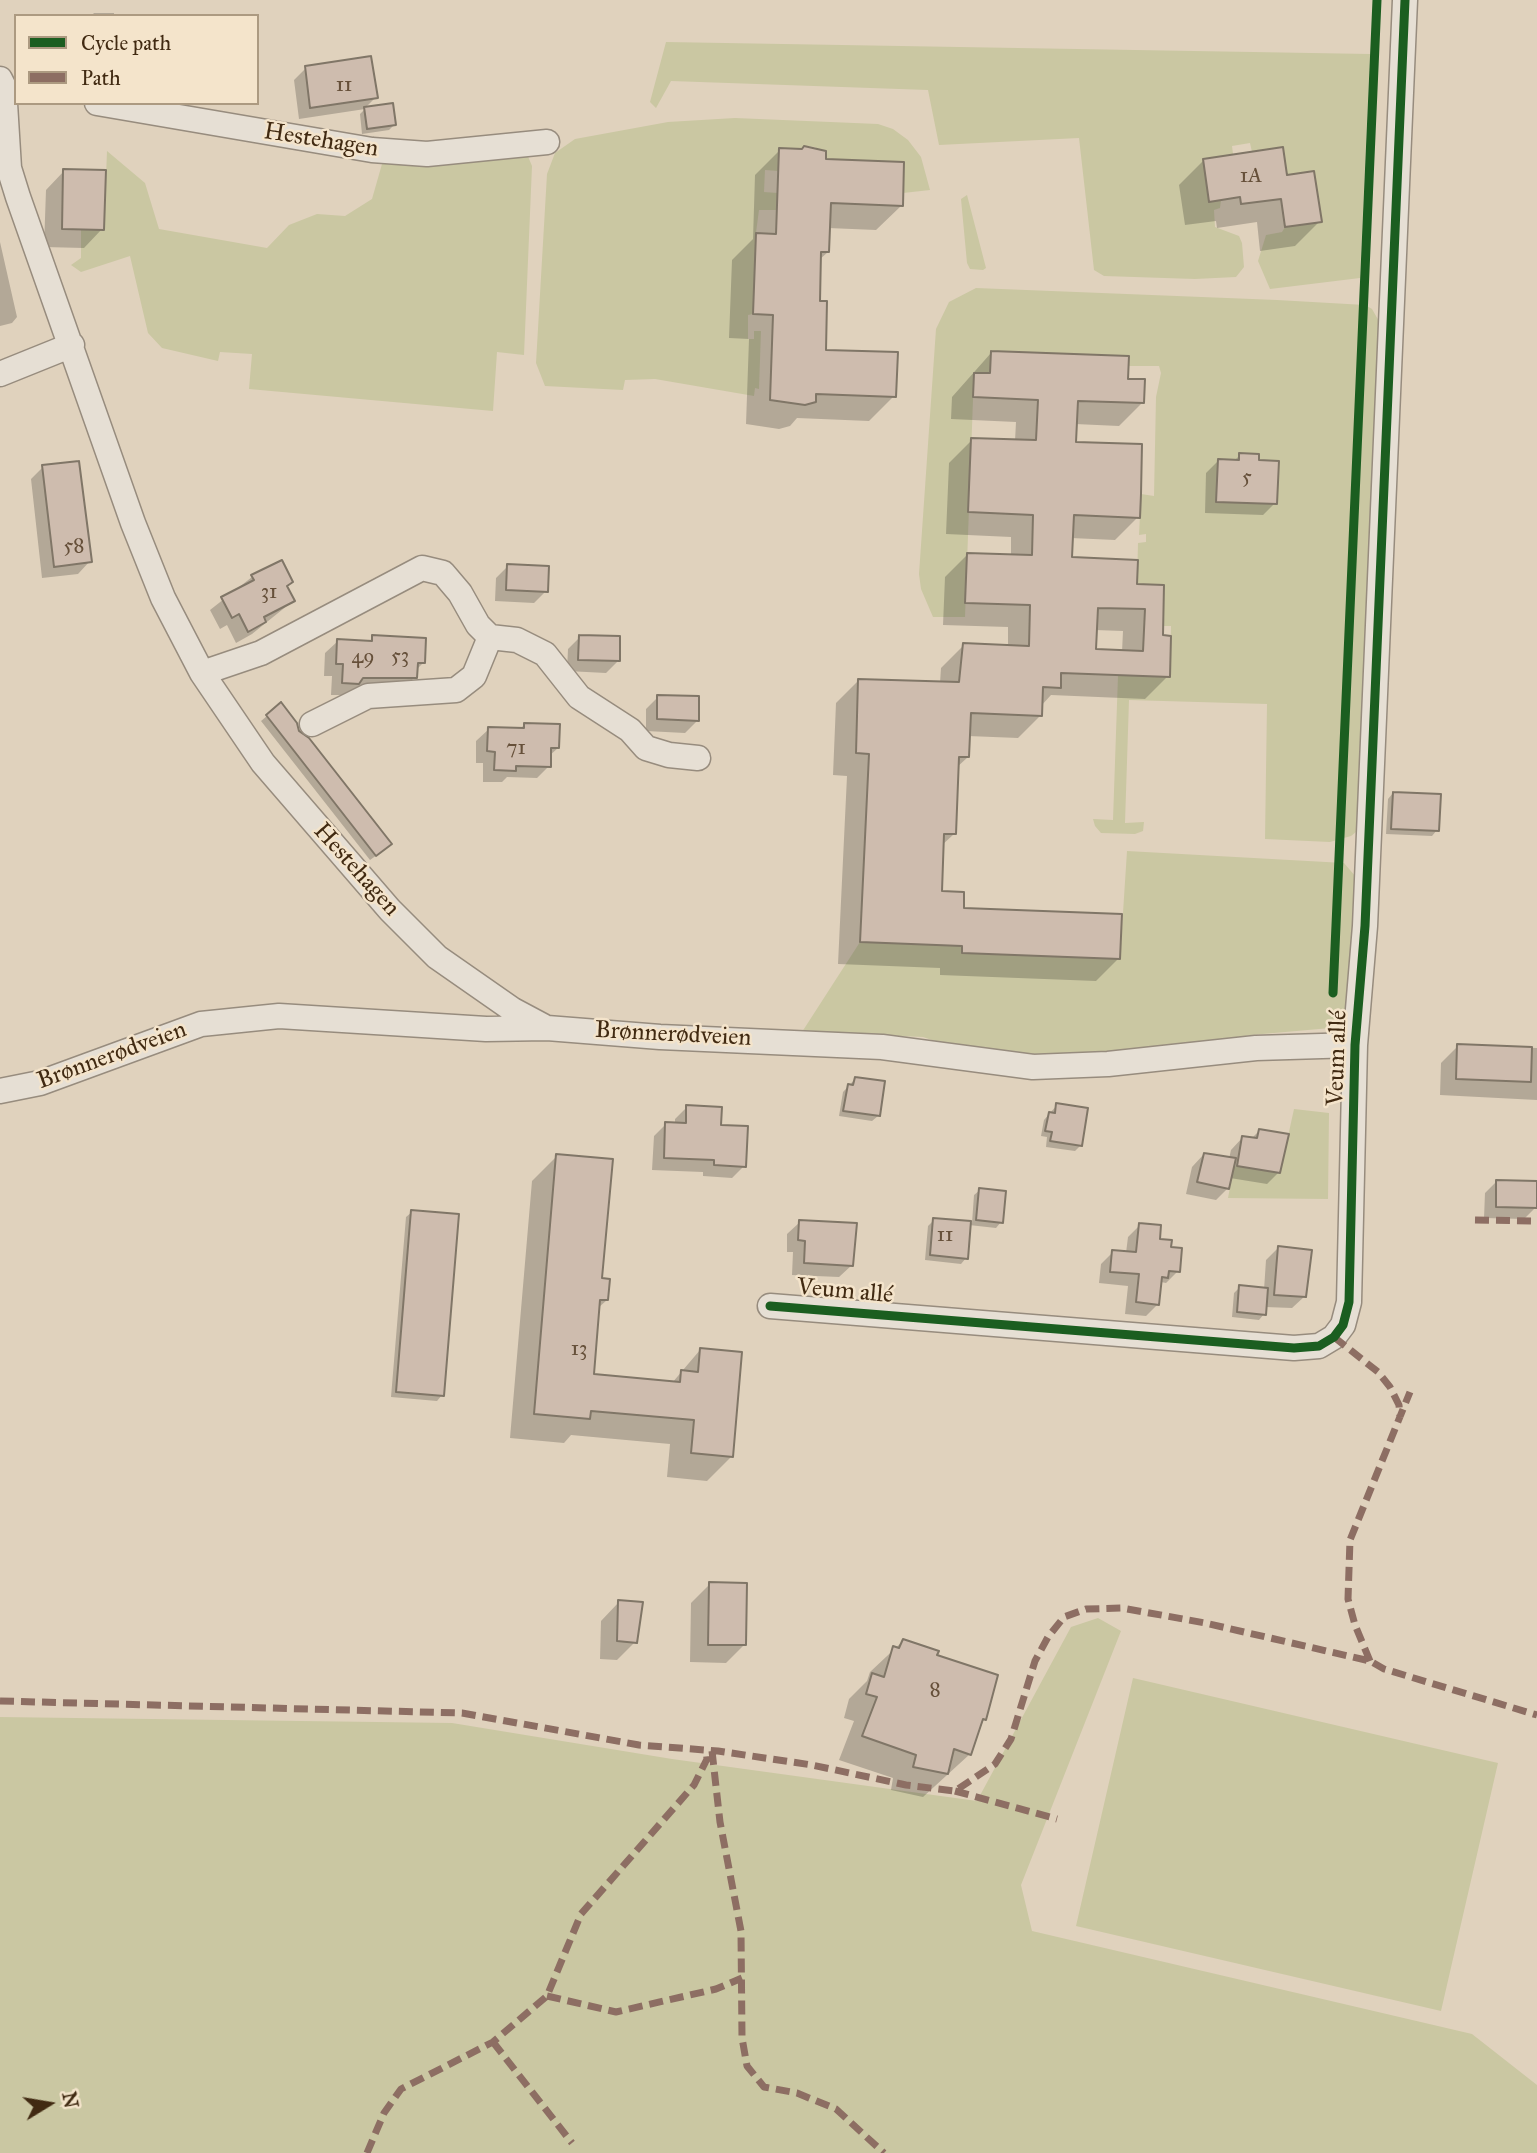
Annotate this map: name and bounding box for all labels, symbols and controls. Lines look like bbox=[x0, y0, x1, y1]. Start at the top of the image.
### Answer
legend bbox=[14, 14, 259, 105]
text: Cycle path bbox=[81, 30, 171, 56]
text: Path bbox=[81, 65, 121, 91]
house number: 11 bbox=[336, 73, 352, 99]
street label: Hestehagen bbox=[262, 118, 380, 164]
house number: 1A bbox=[1240, 164, 1262, 190]
house number: 5 bbox=[1242, 465, 1252, 491]
house number: 58 bbox=[64, 534, 84, 560]
house number: 31 bbox=[261, 580, 277, 606]
house number: 53 bbox=[391, 644, 409, 670]
house number: 49 bbox=[352, 645, 374, 671]
house number: 71 bbox=[506, 736, 526, 762]
street label: Hestehagen bbox=[307, 818, 405, 922]
street label: Veum allé bbox=[1322, 1009, 1354, 1107]
street label: Brønnerødveien bbox=[33, 1016, 191, 1096]
street label: Brønnerødveien bbox=[594, 1017, 752, 1053]
house number: 11 bbox=[937, 1223, 953, 1249]
street label: Veum allé bbox=[796, 1273, 894, 1311]
house number: 13 bbox=[571, 1337, 587, 1363]
house number: 8 bbox=[929, 1678, 941, 1704]
north arrow bbox=[14, 2069, 84, 2139]
text: N bbox=[57, 2090, 83, 2110]

